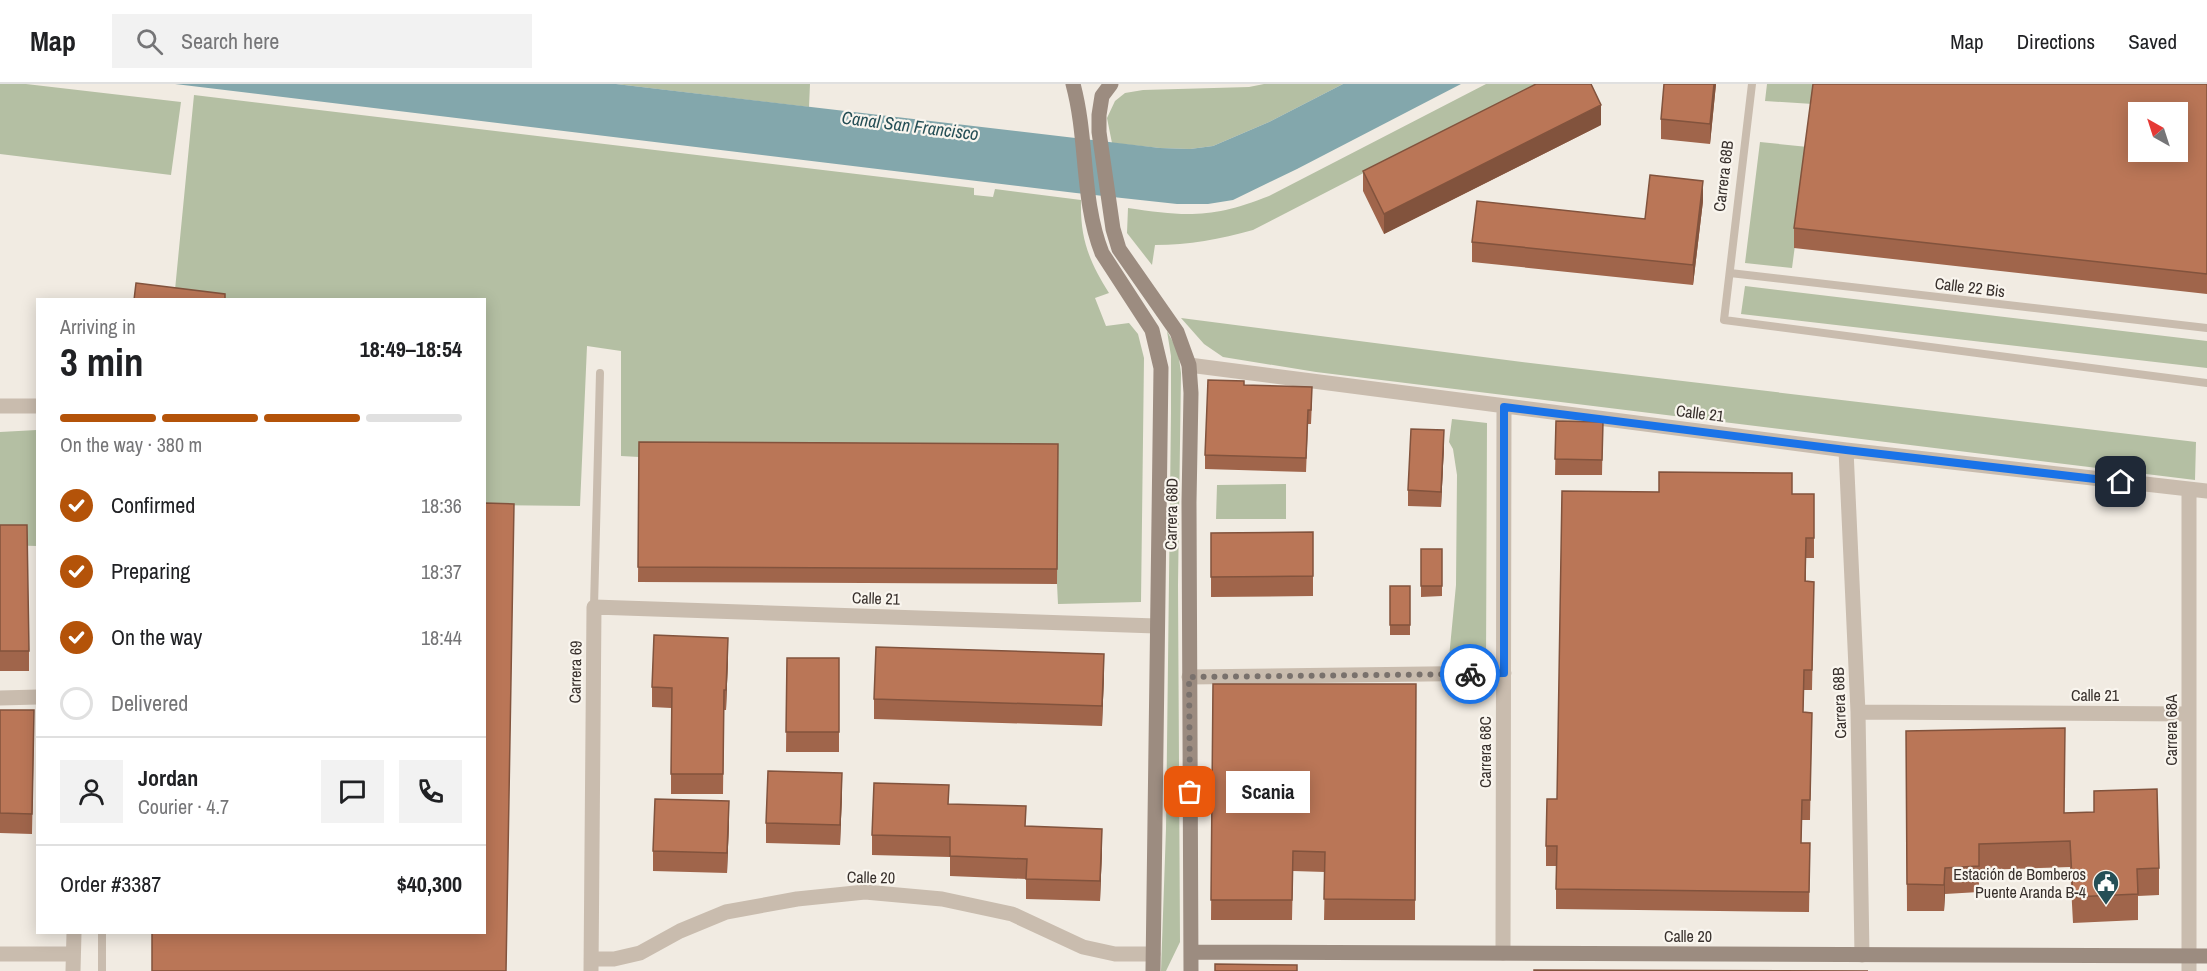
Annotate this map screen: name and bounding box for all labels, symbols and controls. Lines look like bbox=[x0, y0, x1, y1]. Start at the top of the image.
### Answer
search box bbox=[112, 14, 532, 68]
text: Map bbox=[30, 22, 76, 60]
icon: search bbox=[133, 25, 166, 58]
text: Search here bbox=[181, 26, 279, 56]
text: Map bbox=[1950, 27, 1984, 56]
text: Directions bbox=[2017, 27, 2095, 56]
text: Saved bbox=[2128, 27, 2177, 56]
north arrow bbox=[2128, 102, 2188, 162]
map controls bbox=[2128, 102, 2188, 162]
water label: Canal San Francisco bbox=[840, 105, 980, 146]
street label: Carrera 68B bbox=[1708, 139, 1738, 213]
street label: Calle 22 Bis bbox=[1934, 272, 2006, 302]
text: Arriving in bbox=[60, 313, 136, 340]
text: 18:49–18:54 bbox=[360, 334, 462, 364]
text: 3 min bbox=[60, 336, 144, 388]
street label: Calle 21 bbox=[1675, 399, 1726, 427]
text: On the way · 380 m bbox=[60, 431, 202, 458]
pin bbox=[2095, 456, 2146, 507]
icon: home bbox=[2104, 465, 2137, 498]
street label: Carrera 68D bbox=[1159, 478, 1183, 550]
icon: check bbox=[60, 489, 93, 522]
text: Confirmed bbox=[111, 490, 195, 520]
text: 18:36 bbox=[421, 492, 462, 519]
icon: check bbox=[60, 555, 93, 588]
text: Preparing bbox=[111, 556, 190, 586]
text: 18:37 bbox=[421, 558, 462, 585]
street label: Calle 21 bbox=[852, 586, 901, 610]
icon: check bbox=[60, 621, 93, 654]
text: On the way bbox=[111, 622, 202, 652]
text: 18:44 bbox=[421, 624, 462, 651]
street label: Carrera 69 bbox=[563, 640, 587, 704]
courier bbox=[1440, 644, 1500, 704]
icon: bike bbox=[1454, 658, 1487, 691]
street label: Carrera 68B bbox=[1827, 667, 1851, 739]
street label: Calle 21 bbox=[2071, 684, 2120, 706]
text: Delivered bbox=[111, 688, 188, 718]
street label: Carrera 68A bbox=[2160, 694, 2182, 766]
street label: Carrera 68C bbox=[1474, 716, 1496, 788]
button: person bbox=[60, 760, 123, 823]
button: chat bbox=[321, 760, 384, 823]
button: phone bbox=[399, 760, 462, 823]
text: Jordan bbox=[138, 763, 198, 793]
pin bbox=[1164, 766, 1215, 817]
callout: Scania bbox=[1226, 771, 1310, 813]
icon: bag bbox=[1173, 775, 1206, 808]
text: Scania bbox=[1242, 778, 1294, 805]
text: Courier · 4.7 bbox=[138, 793, 229, 820]
place label: Estación de Bomberos Puente Aranda B-4 bbox=[1953, 863, 2086, 903]
street label: Calle 20 bbox=[847, 866, 895, 888]
public building icon: Estación de Bomberos Puente Aranda B-4 bbox=[2091, 868, 2121, 906]
text: Order #3387 bbox=[60, 869, 161, 899]
text: $40,300 bbox=[397, 869, 462, 899]
street label: Calle 20 bbox=[1664, 925, 1712, 947]

